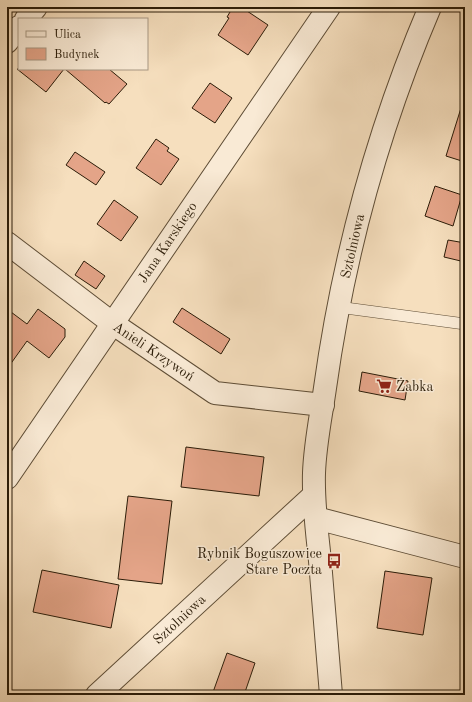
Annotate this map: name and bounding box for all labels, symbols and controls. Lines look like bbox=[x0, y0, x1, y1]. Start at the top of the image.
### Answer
legend bbox=[18, 18, 148, 70]
text: Ulica bbox=[54, 29, 81, 41]
text: Budynek bbox=[54, 49, 100, 61]
street label: Jana Karskiego bbox=[136, 200, 200, 286]
street label: Sztolniowa bbox=[339, 212, 367, 280]
street label: Anieli Krzywoń bbox=[110, 320, 197, 384]
supermarket icon: Żabka bbox=[375, 377, 393, 395]
place label: Żabka bbox=[396, 377, 433, 394]
place label: Rybnik Boguszowice Stare Poczta bbox=[197, 547, 322, 577]
bus stop icon: Rybnik Boguszowice Stare Poczta bbox=[325, 552, 343, 570]
street label: Sztolniowa bbox=[151, 592, 209, 647]

